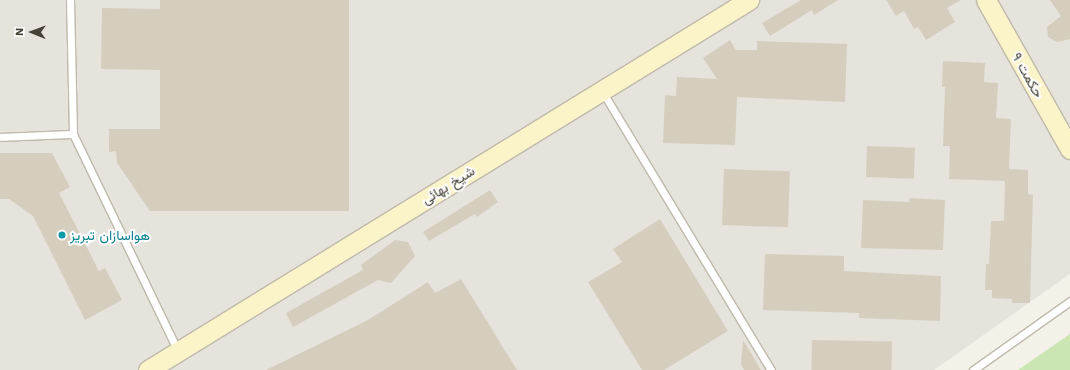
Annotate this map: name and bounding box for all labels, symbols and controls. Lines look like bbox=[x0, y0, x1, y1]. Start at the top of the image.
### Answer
north arrow bbox=[12, 12, 52, 52]
text: N bbox=[13, 28, 26, 36]
street label: حکمت ۹ bbox=[1009, 49, 1047, 101]
street label: شیخ بهائی bbox=[418, 162, 478, 208]
place label: هواسازان تبریز bbox=[70, 227, 150, 243]
marker: هواسازان تبریز bbox=[57, 230, 67, 240]

